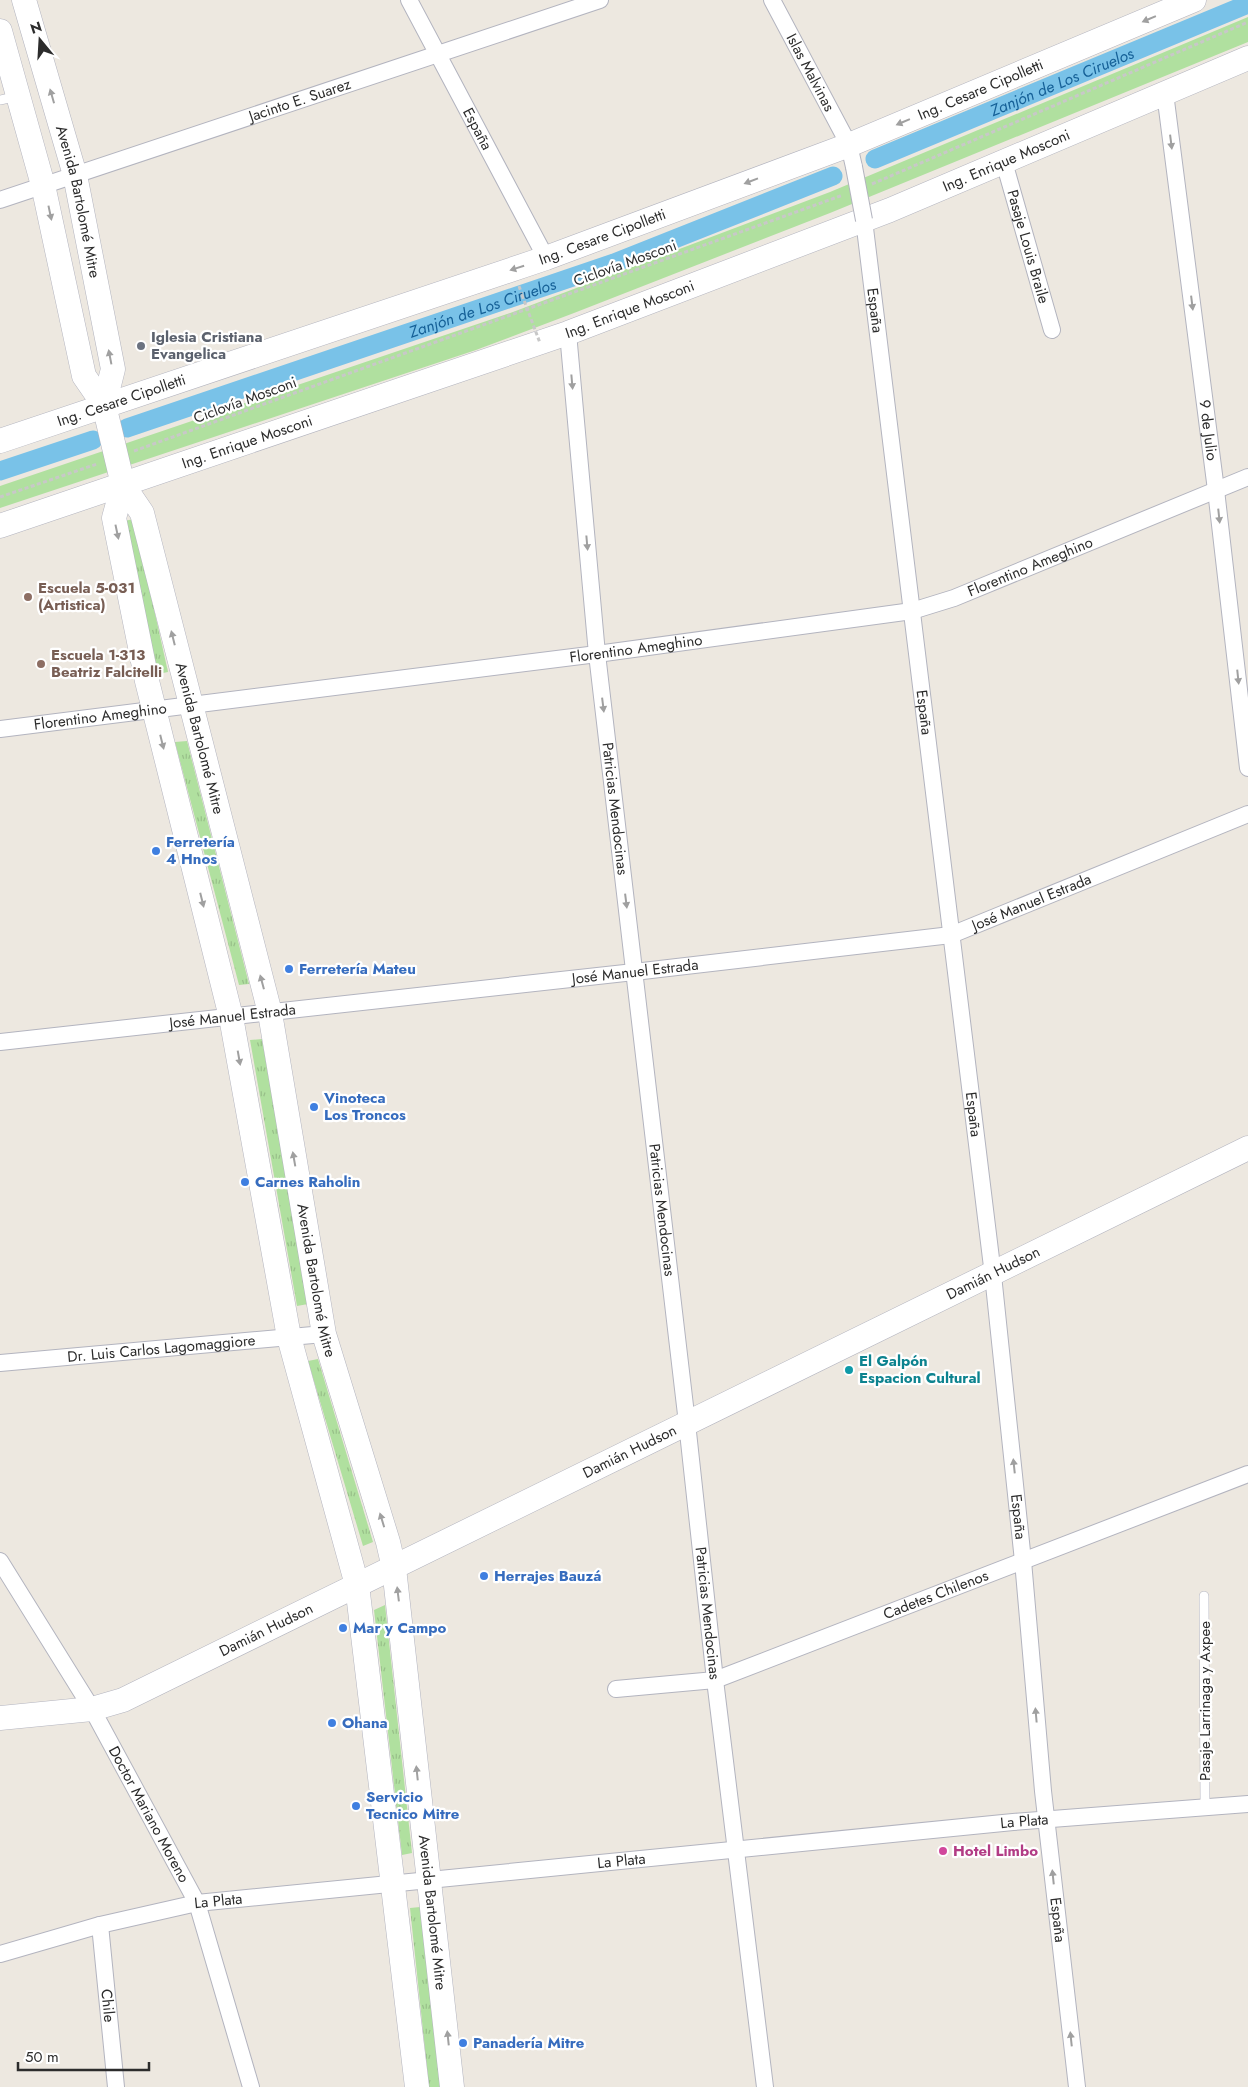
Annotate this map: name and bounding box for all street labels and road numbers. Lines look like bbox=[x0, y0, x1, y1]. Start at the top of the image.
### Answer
street label: Islas Malvinas bbox=[781, 30, 840, 115]
street label: Ing. Cesare Cipolletti bbox=[914, 54, 1047, 126]
street label: Jacinto E. Suarez bbox=[244, 73, 354, 128]
street label: España bbox=[457, 104, 498, 154]
street label: Avenida Bartolomé Mitre bbox=[50, 123, 106, 280]
street label: Ing. Enrique Mosconi bbox=[939, 124, 1074, 197]
street label: Pasaje Louis Braile bbox=[1001, 187, 1055, 306]
street label: Ing. Cesare Cipolletti bbox=[536, 203, 669, 271]
street label: Ciclovía Mosconi bbox=[570, 234, 680, 292]
street label: Ing. Enrique Mosconi bbox=[562, 275, 698, 344]
street label: España bbox=[861, 287, 889, 334]
street label: Ing. Cesare Cipolletti bbox=[54, 369, 189, 432]
street label: Ciclovía Mosconi bbox=[190, 371, 300, 429]
street label: 9 de Julio bbox=[1194, 399, 1223, 462]
street label: Ing. Enrique Mosconi bbox=[179, 410, 315, 474]
street label: Florentino Ameghino bbox=[964, 531, 1096, 602]
street label: Florentino Ameghino bbox=[568, 629, 704, 668]
street label: Avenida Bartolomé Mitre bbox=[170, 660, 230, 817]
street label: España bbox=[911, 689, 938, 736]
street label: Florentino Ameghino bbox=[33, 697, 168, 736]
street label: Patricias Mendocinas bbox=[596, 741, 634, 876]
street label: José Manuel Estrada bbox=[967, 868, 1095, 937]
street label: José Manuel Estrada bbox=[569, 954, 700, 990]
street label: José Manuel Estrada bbox=[166, 998, 297, 1034]
street label: España bbox=[960, 1091, 987, 1138]
street label: Patricias Mendocinas bbox=[643, 1142, 681, 1277]
street label: Avenida Bartolomé Mitre bbox=[291, 1202, 342, 1360]
street label: Damián Hudson bbox=[943, 1241, 1044, 1305]
street label: Dr. Luis Carlos Lagomaggiore bbox=[66, 1329, 257, 1368]
street label: Damián Hudson bbox=[579, 1419, 680, 1484]
street label: España bbox=[1005, 1493, 1032, 1540]
street label: Patricias Mendocinas bbox=[690, 1546, 726, 1681]
street label: Cadetes Chilenos bbox=[880, 1564, 991, 1625]
street label: Damián Hudson bbox=[215, 1597, 317, 1662]
street label: Pasaje Larrinaga y Axpee bbox=[1194, 1621, 1216, 1781]
street label: Doctor Mariano Moreno bbox=[103, 1742, 195, 1887]
street label: La Plata bbox=[999, 1808, 1049, 1834]
street label: Avenida Bartolomé Mitre bbox=[413, 1834, 452, 1991]
street label: La Plata bbox=[596, 1848, 646, 1874]
street label: La Plata bbox=[193, 1888, 243, 1914]
street label: España bbox=[1044, 1896, 1071, 1944]
street label: Chile bbox=[95, 1988, 121, 2024]

